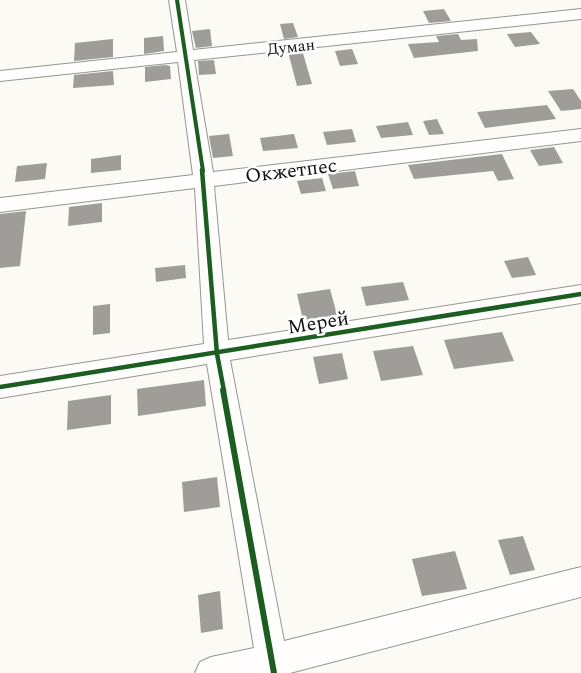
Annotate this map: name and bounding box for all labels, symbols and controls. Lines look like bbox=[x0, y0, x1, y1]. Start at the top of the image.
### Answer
street label: Думан bbox=[266, 33, 316, 61]
street label: Окжетпес bbox=[243, 150, 339, 192]
street label: Мерей bbox=[285, 303, 351, 343]

